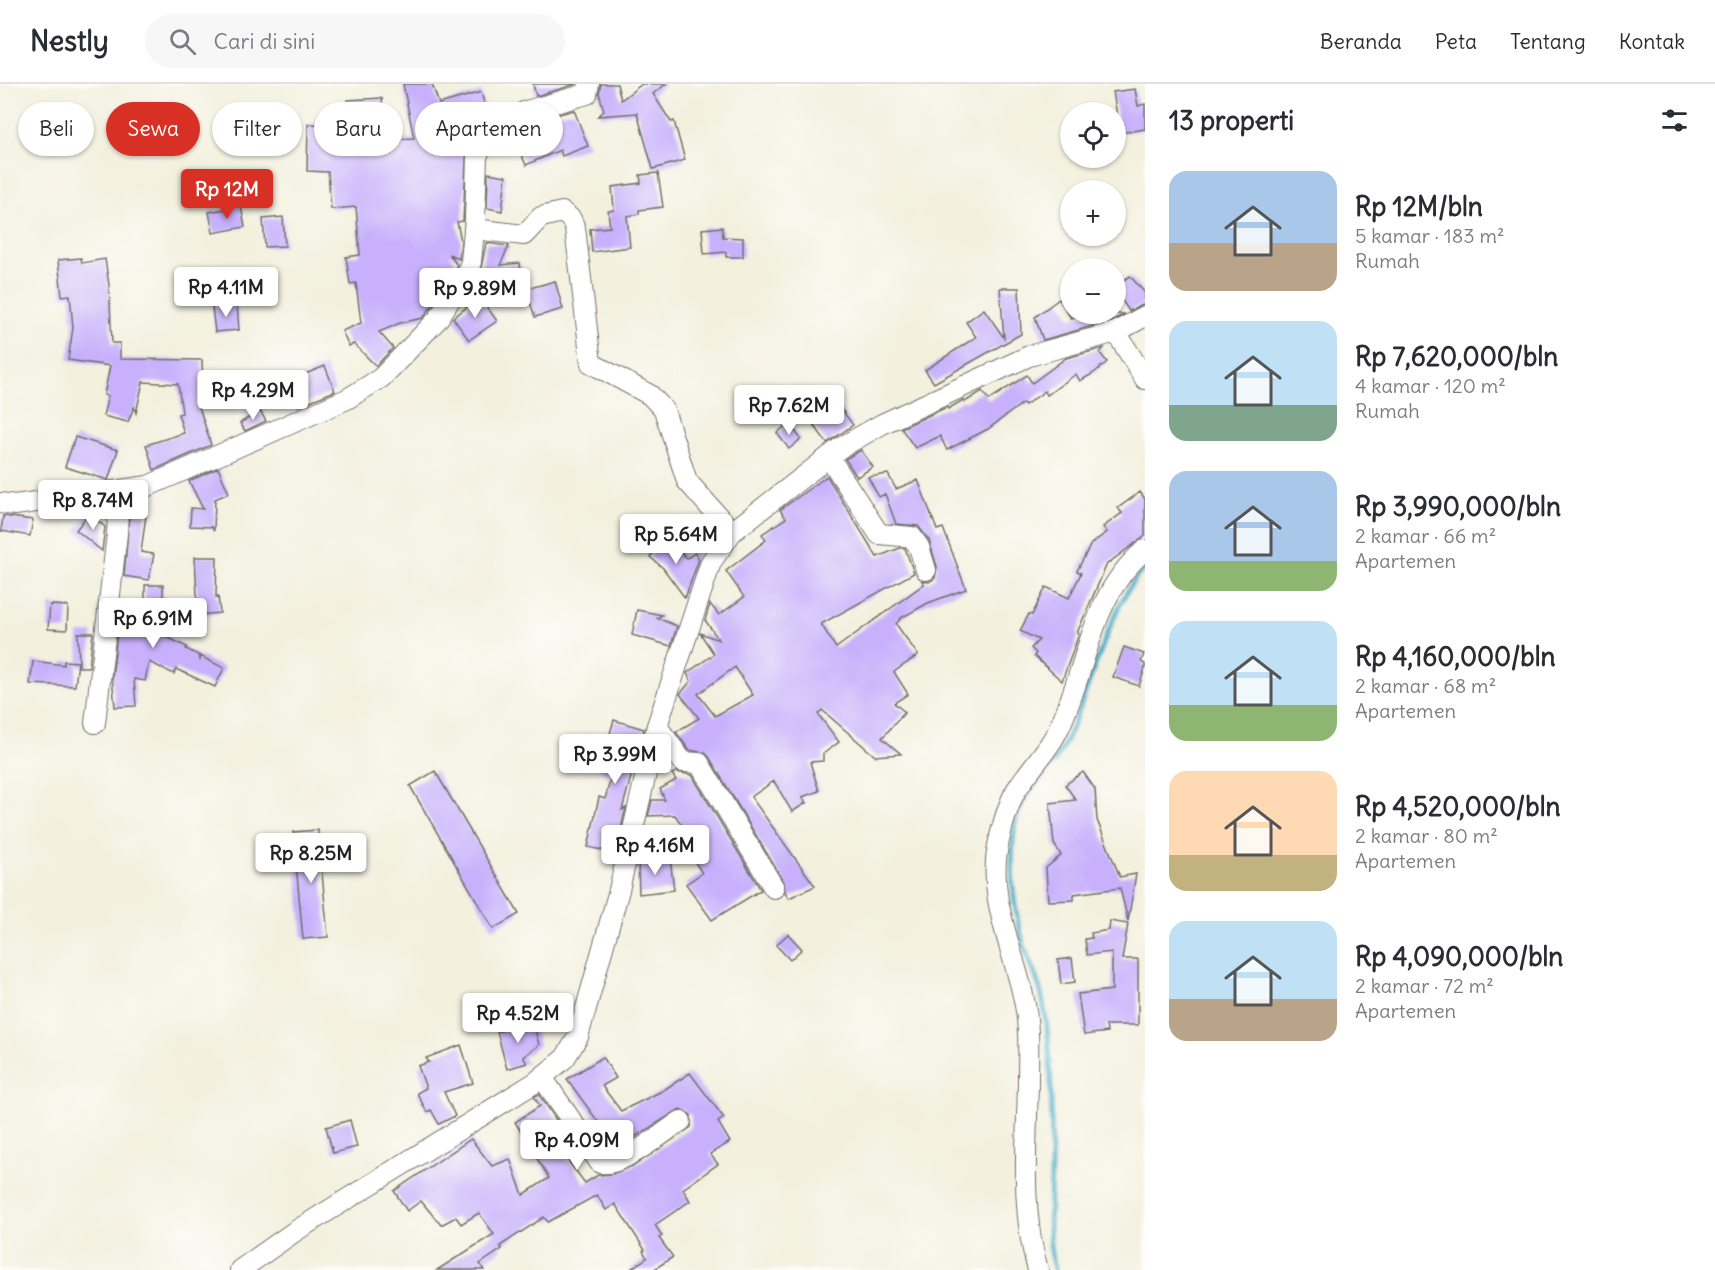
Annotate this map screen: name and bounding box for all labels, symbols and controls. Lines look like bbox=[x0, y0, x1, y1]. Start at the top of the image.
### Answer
search box bbox=[145, 14, 565, 68]
text: Nestly bbox=[30, 23, 109, 59]
icon: search bbox=[166, 25, 199, 58]
text: Cari di sini bbox=[214, 27, 315, 55]
text: Beranda bbox=[1320, 28, 1402, 55]
text: Peta bbox=[1435, 28, 1477, 55]
text: Tentang bbox=[1510, 28, 1586, 55]
text: Kontak bbox=[1619, 28, 1685, 55]
chip: Beli bbox=[18, 102, 94, 156]
chip: Sewa bbox=[106, 102, 200, 156]
chip: Filter bbox=[212, 102, 302, 156]
chip: Baru bbox=[314, 102, 403, 156]
chip: Apartemen bbox=[415, 102, 563, 156]
map controls bbox=[1060, 102, 1126, 324]
button: locate bbox=[1060, 102, 1126, 168]
text: 13 properti bbox=[1169, 104, 1294, 137]
icon: filters bbox=[1658, 104, 1691, 137]
pin: Rp 12M bbox=[178, 169, 276, 220]
text: Rp 12M bbox=[195, 176, 259, 201]
button: + bbox=[1060, 180, 1126, 246]
text: Rp 12M/bln bbox=[1355, 190, 1483, 223]
icon: home bbox=[1217, 195, 1289, 267]
text: 5 kamar · 183 m² bbox=[1355, 223, 1504, 248]
text: Rumah bbox=[1355, 248, 1420, 273]
button: − bbox=[1060, 258, 1126, 324]
pin: Rp 4.11M bbox=[164, 267, 288, 318]
pin: Rp 9.89M bbox=[413, 268, 537, 319]
text: Rp 4.11M bbox=[188, 274, 264, 299]
text: Rp 9.89M bbox=[433, 275, 517, 300]
text: Rp 7,620,000/bln bbox=[1355, 340, 1558, 373]
icon: home bbox=[1217, 345, 1289, 417]
pin: Rp 4.29M bbox=[191, 370, 315, 421]
text: 4 kamar · 120 m² bbox=[1355, 373, 1506, 398]
text: Rp 4.29M bbox=[211, 377, 295, 402]
pin: Rp 7.62M bbox=[727, 385, 851, 436]
text: Rp 7.62M bbox=[748, 392, 830, 417]
text: Rumah bbox=[1355, 398, 1420, 423]
pin: Rp 8.74M bbox=[31, 480, 155, 531]
text: Rp 8.74M bbox=[52, 487, 134, 512]
text: Rp 3,990,000/bln bbox=[1355, 490, 1561, 523]
icon: home bbox=[1217, 495, 1289, 567]
pin: Rp 5.64M bbox=[614, 514, 738, 565]
text: Rp 5.64M bbox=[634, 521, 718, 546]
text: 2 kamar · 66 m² bbox=[1355, 523, 1496, 548]
text: Apartemen bbox=[1355, 548, 1456, 573]
pin: Rp 6.91M bbox=[91, 598, 215, 649]
text: Rp 6.91M bbox=[113, 605, 193, 630]
text: Rp 4,160,000/bln bbox=[1355, 640, 1556, 673]
icon: home bbox=[1217, 645, 1289, 717]
text: 2 kamar · 68 m² bbox=[1355, 673, 1496, 698]
text: Apartemen bbox=[1355, 698, 1456, 723]
pin: Rp 3.99M bbox=[553, 734, 677, 785]
text: Rp 3.99M bbox=[573, 741, 657, 766]
text: Rp 4,520,000/bln bbox=[1355, 790, 1561, 823]
icon: home bbox=[1217, 795, 1289, 867]
text: 2 kamar · 80 m² bbox=[1355, 823, 1498, 848]
pin: Rp 4.16M bbox=[593, 825, 717, 876]
text: Rp 4.16M bbox=[615, 832, 695, 857]
pin: Rp 8.25M bbox=[249, 833, 373, 884]
text: Rp 8.25M bbox=[269, 840, 353, 865]
text: Apartemen bbox=[1355, 848, 1456, 873]
text: Rp 4,090,000/bln bbox=[1355, 940, 1563, 973]
icon: home bbox=[1217, 945, 1289, 1017]
text: 2 kamar · 72 m² bbox=[1355, 973, 1494, 998]
pin: Rp 4.52M bbox=[456, 993, 580, 1044]
text: Apartemen bbox=[1355, 998, 1456, 1023]
text: Rp 4.52M bbox=[476, 1000, 560, 1025]
pin: Rp 4.09M bbox=[515, 1120, 639, 1171]
text: Rp 4.09M bbox=[534, 1127, 620, 1152]

